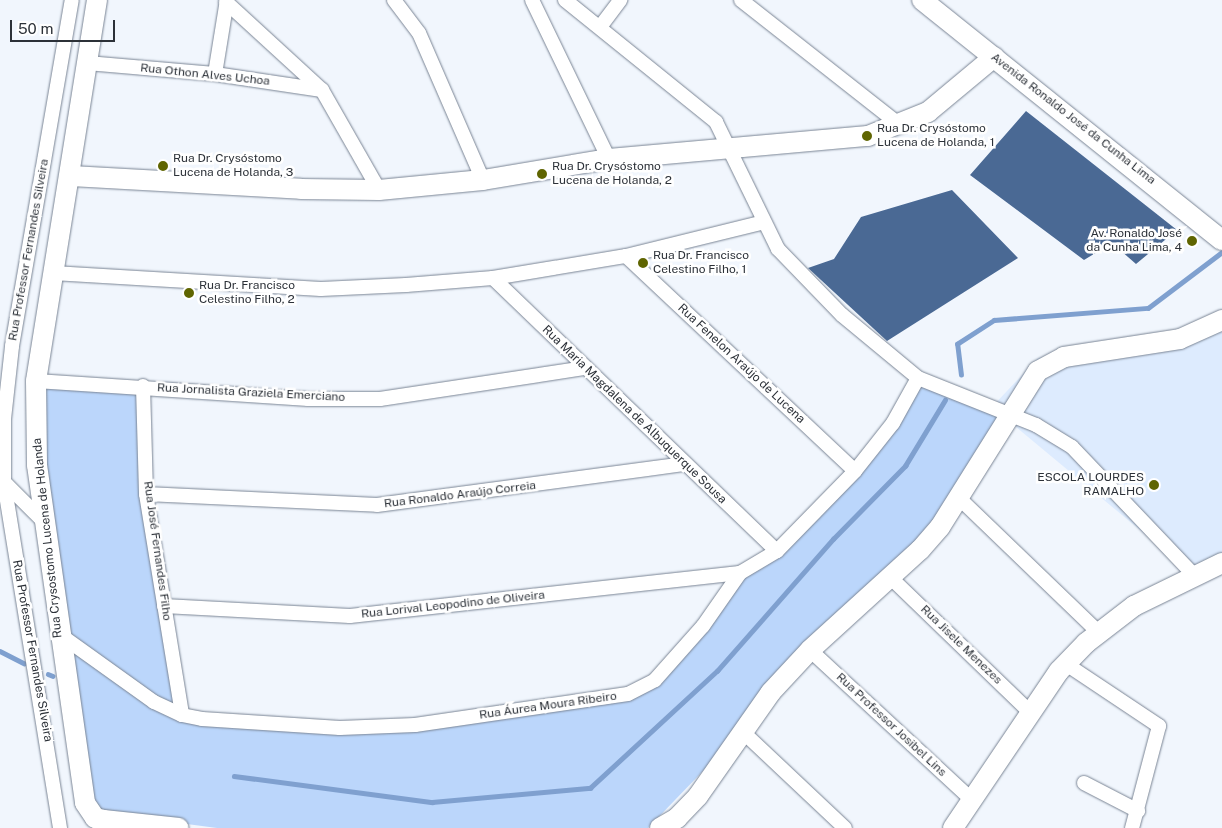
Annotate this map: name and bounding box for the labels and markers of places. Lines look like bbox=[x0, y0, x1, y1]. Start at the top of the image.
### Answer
place label: Rua Dr. Crysóstomo Lucena de Holanda, 1 bbox=[877, 122, 995, 150]
marker: Rua Dr. Crysóstomo Lucena de Holanda, 1 bbox=[861, 130, 873, 142]
place label: Rua Dr. Crysóstomo Lucena de Holanda, 3 bbox=[173, 152, 294, 180]
marker: Rua Dr. Crysóstomo Lucena de Holanda, 3 bbox=[157, 160, 169, 172]
place label: Rua Dr. Crysóstomo Lucena de Holanda, 2 bbox=[552, 160, 672, 188]
marker: Rua Dr. Crysóstomo Lucena de Holanda, 2 bbox=[536, 168, 548, 180]
place label: Av. Ronaldo José da Cunha Lima, 4 bbox=[1086, 227, 1182, 255]
marker: Av. Ronaldo José da Cunha Lima, 4 bbox=[1186, 235, 1198, 247]
place label: Rua Dr. Francisco Celestino Filho, 1 bbox=[653, 249, 749, 277]
marker: Rua Dr. Francisco Celestino Filho, 1 bbox=[637, 257, 649, 269]
place label: Rua Dr. Francisco Celestino Filho, 2 bbox=[199, 279, 295, 307]
marker: Rua Dr. Francisco Celestino Filho, 2 bbox=[183, 287, 195, 299]
place label: ESCOLA LOURDES RAMALHO bbox=[1037, 471, 1144, 499]
marker: ESCOLA LOURDES RAMALHO bbox=[1148, 479, 1160, 491]

